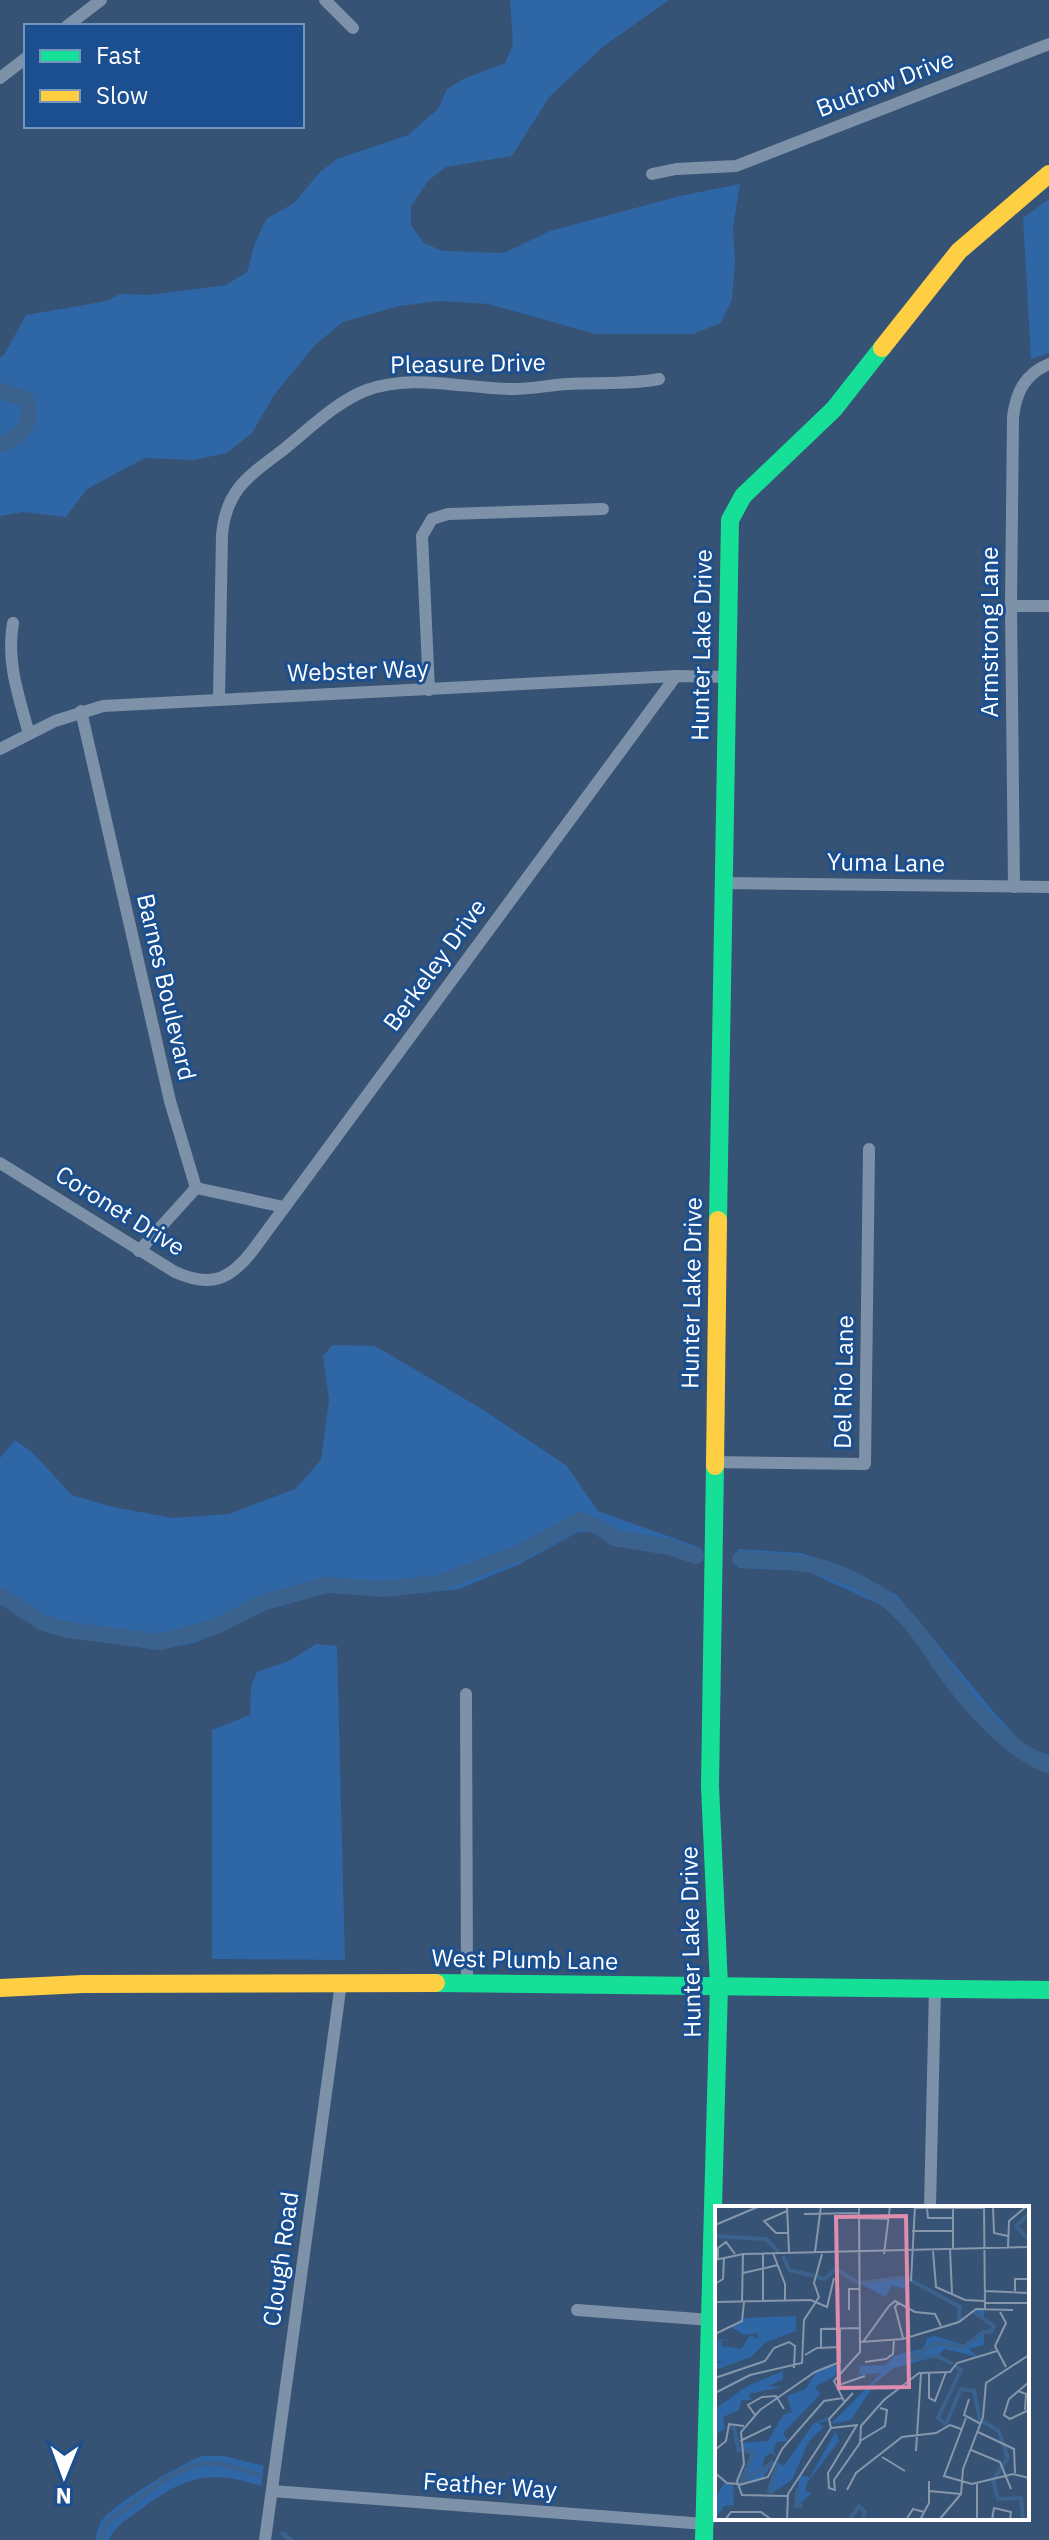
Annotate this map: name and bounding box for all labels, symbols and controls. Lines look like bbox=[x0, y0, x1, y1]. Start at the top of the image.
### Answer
legend bbox=[24, 24, 304, 128]
text: Fast bbox=[96, 39, 141, 71]
street label: Budrow Drive bbox=[811, 42, 958, 124]
text: Slow bbox=[96, 79, 148, 111]
street label: Pleasure Drive bbox=[390, 346, 546, 380]
street label: Armstrong Lane bbox=[973, 547, 1005, 717]
street label: Hunter Lake Drive bbox=[683, 549, 719, 741]
street label: Webster Way bbox=[287, 652, 429, 688]
street label: Yuma Lane bbox=[827, 845, 945, 879]
street label: Barnes Boulevard bbox=[130, 890, 204, 1083]
street label: Berkeley Drive bbox=[375, 892, 493, 1037]
street label: Coronet Drive bbox=[50, 1158, 191, 1263]
street label: Hunter Lake Drive bbox=[673, 1197, 709, 1389]
street label: Del Rio Lane bbox=[826, 1315, 860, 1449]
street label: Hunter Lake Drive bbox=[672, 1846, 708, 2038]
street label: West Plumb Lane bbox=[431, 1941, 619, 1977]
street label: Clough Road bbox=[255, 2189, 305, 2328]
inset map bbox=[715, 2206, 1029, 2520]
north arrow bbox=[24, 2436, 104, 2516]
street label: Feather Way bbox=[422, 2464, 558, 2506]
text: N bbox=[55, 2482, 72, 2511]

